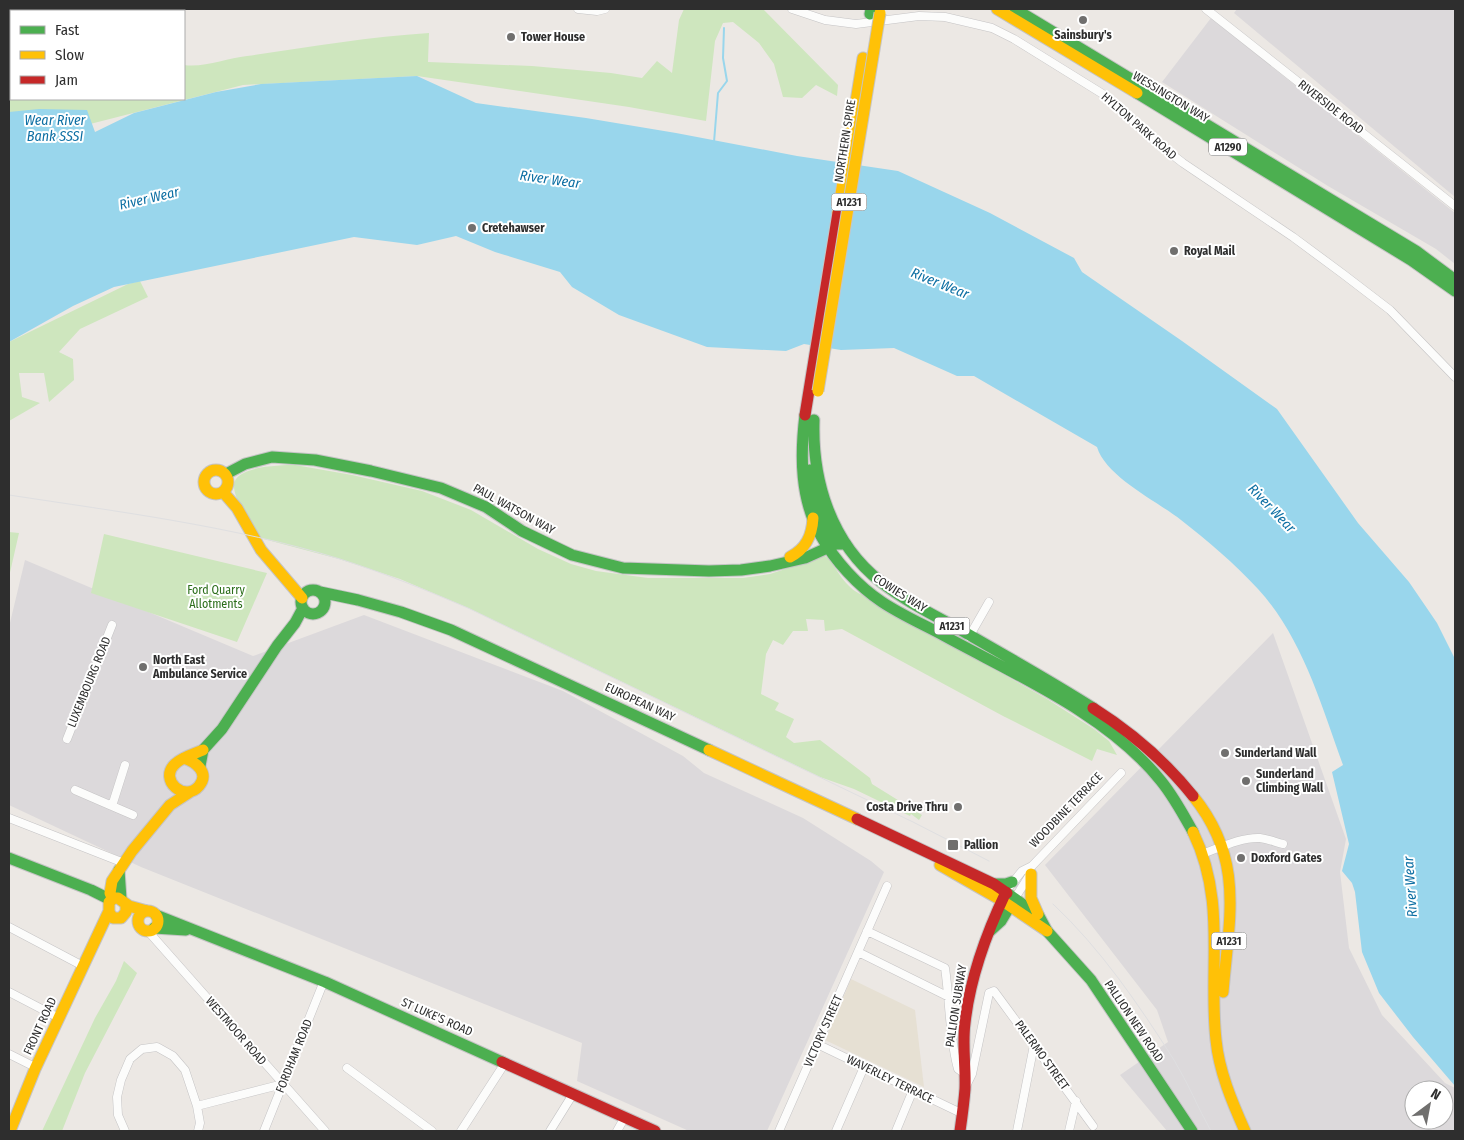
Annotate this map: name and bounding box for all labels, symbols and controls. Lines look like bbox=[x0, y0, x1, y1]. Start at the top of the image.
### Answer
legend bbox=[10, 10, 185, 100]
marker: Sainsbury's bbox=[1077, 14, 1089, 26]
text: Fast bbox=[55, 21, 79, 39]
place label: Sainsbury's bbox=[1054, 28, 1112, 42]
place label: Tower House bbox=[521, 30, 585, 44]
marker: Tower House bbox=[505, 31, 517, 43]
text: Slow bbox=[55, 46, 84, 64]
street label: WESSINGTON WAY bbox=[1130, 69, 1212, 125]
text: Jam bbox=[55, 71, 78, 89]
street label: RIVERSIDE ROAD bbox=[1295, 77, 1367, 137]
street label: HYLTON PARK ROAD bbox=[1099, 90, 1179, 162]
street label: NORTHERN SPIRE bbox=[832, 98, 859, 183]
water label: Wear River Bank SSSI bbox=[25, 112, 87, 145]
road number: A1290 bbox=[1209, 138, 1247, 156]
water label: River Wear bbox=[519, 167, 582, 192]
water label: River Wear bbox=[118, 183, 182, 214]
road number: A1231 bbox=[832, 193, 866, 210]
place label: Cretehawser bbox=[482, 221, 545, 235]
marker: Cretehawser bbox=[466, 222, 478, 234]
place label: Royal Mail bbox=[1184, 244, 1236, 258]
marker: Royal Mail bbox=[1168, 245, 1180, 257]
water label: River Wear bbox=[908, 264, 972, 303]
street label: PAUL WATSON WAY bbox=[471, 481, 557, 537]
water label: River Wear bbox=[1244, 481, 1300, 537]
street label: COWIES WAY bbox=[871, 571, 929, 615]
park label: Ford Quarry Allotments bbox=[187, 583, 245, 611]
road number: A1231 bbox=[934, 618, 970, 634]
street label: LUXEMBOURG ROAD bbox=[64, 635, 114, 729]
place label: North East Ambulance Service bbox=[152, 653, 247, 681]
marker: North East Ambulance Service bbox=[137, 661, 149, 673]
street label: EUROPEAN WAY bbox=[603, 680, 677, 724]
place label: Sunderland Wall bbox=[1235, 746, 1317, 760]
marker: Sunderland Wall bbox=[1219, 747, 1231, 759]
place label: Sunderland Climbing Wall bbox=[1256, 767, 1324, 795]
street label: WOODBINE TERRACE bbox=[1027, 769, 1106, 850]
marker: Sunderland Climbing Wall bbox=[1240, 775, 1252, 787]
place label: Costa Drive Thru bbox=[866, 800, 948, 814]
marker: Costa Drive Thru bbox=[952, 801, 964, 813]
marker: Pallion bbox=[946, 838, 960, 852]
place label: Pallion bbox=[964, 838, 998, 852]
place label: Doxford Gates bbox=[1251, 851, 1322, 865]
marker: Doxford Gates bbox=[1235, 852, 1247, 864]
water label: River Wear bbox=[1400, 855, 1421, 918]
road number: A1231 bbox=[1212, 932, 1246, 949]
street label: PALLION SUBWAY bbox=[943, 964, 969, 1048]
street label: PALLION NEW ROAD bbox=[1102, 978, 1166, 1064]
street label: VICTORY STREET bbox=[801, 992, 845, 1069]
street label: WESTMOOR ROAD bbox=[203, 994, 269, 1068]
street label: FRONT ROAD bbox=[21, 995, 59, 1057]
street label: ST LUKE'S ROAD bbox=[399, 995, 475, 1039]
street label: FORDHAM ROAD bbox=[273, 1017, 315, 1095]
street label: PALERMO STREET bbox=[1012, 1017, 1072, 1093]
street label: WAVERLEY TERRACE bbox=[844, 1052, 936, 1106]
north arrow bbox=[1404, 1080, 1454, 1130]
text: N bbox=[1428, 1085, 1444, 1104]

